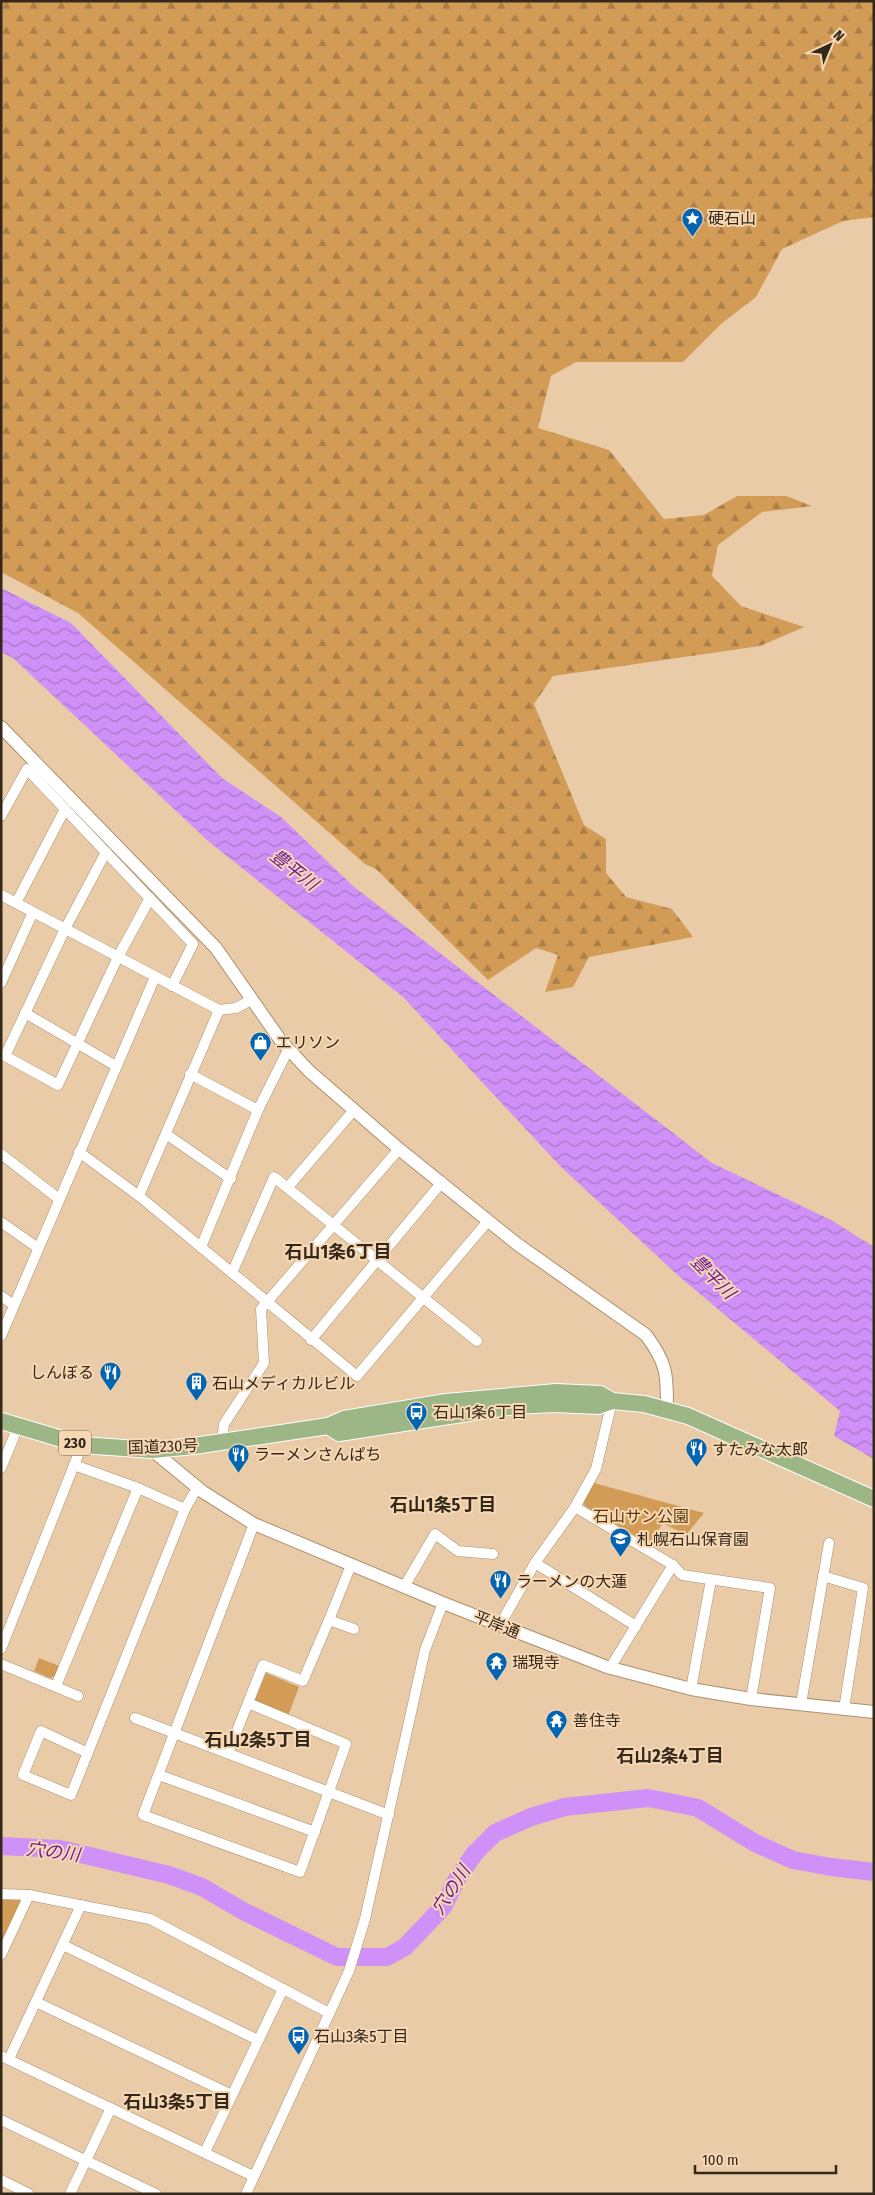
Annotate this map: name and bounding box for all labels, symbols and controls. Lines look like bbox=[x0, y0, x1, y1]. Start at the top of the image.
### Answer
north arrow bbox=[805, 20, 855, 70]
text: N bbox=[830, 27, 848, 45]
place icon: 硬石山 bbox=[680, 206, 704, 237]
place label: 硬石山 bbox=[708, 209, 756, 228]
water label: 豊平川 bbox=[266, 845, 324, 897]
shop icon: エリソン bbox=[248, 1030, 272, 1061]
place label: エリソン bbox=[276, 1033, 340, 1052]
district label: 石山1条6丁目 bbox=[284, 1241, 392, 1263]
water label: 豊平川 bbox=[686, 1250, 741, 1305]
restaurant icon: しんぼる bbox=[98, 1360, 122, 1391]
place label: しんぼる bbox=[30, 1363, 94, 1382]
building icon: 石山メディカルビル bbox=[184, 1371, 208, 1402]
place label: 石山メディカルビル bbox=[212, 1374, 355, 1393]
bus stop icon: 石山1条6丁目 bbox=[405, 1400, 429, 1431]
place label: 石山1条6丁目 bbox=[433, 1403, 527, 1422]
road number: 230 bbox=[59, 1430, 91, 1456]
street label: 国道230号 bbox=[127, 1436, 199, 1457]
restaurant icon: すたみな太郎 bbox=[684, 1437, 708, 1468]
place label: すたみな太郎 bbox=[712, 1440, 808, 1459]
restaurant icon: ラーメンさんぱち bbox=[226, 1442, 250, 1473]
place label: ラーメンさんぱち bbox=[254, 1445, 381, 1464]
district label: 石山1条5丁目 bbox=[390, 1494, 496, 1516]
park label: 石山サン公園 bbox=[593, 1507, 689, 1526]
school or university icon: 札幌石山保育園 bbox=[609, 1527, 633, 1558]
place label: 札幌石山保育園 bbox=[637, 1530, 749, 1549]
restaurant icon: ラーメンの大蓮 bbox=[488, 1569, 512, 1600]
place label: ラーメンの大蓮 bbox=[516, 1572, 627, 1591]
street label: 平岸通 bbox=[471, 1607, 523, 1642]
temple icon: 瑞現寺 bbox=[484, 1650, 508, 1681]
place label: 瑞現寺 bbox=[512, 1653, 560, 1672]
temple icon: 善住寺 bbox=[545, 1708, 569, 1739]
place label: 善住寺 bbox=[573, 1711, 621, 1730]
district label: 石山2条5丁目 bbox=[204, 1729, 312, 1751]
district label: 石山2条4丁目 bbox=[616, 1745, 724, 1767]
water label: 穴の川 bbox=[25, 1838, 83, 1866]
water label: 穴の川 bbox=[427, 1860, 476, 1919]
bus stop icon: 石山3条5丁目 bbox=[286, 2024, 310, 2055]
place label: 石山3条5丁目 bbox=[314, 2027, 409, 2046]
district label: 石山3条5丁目 bbox=[123, 2091, 231, 2113]
scale bar bbox=[695, 2142, 836, 2174]
text: 100 m bbox=[702, 2151, 739, 2169]

